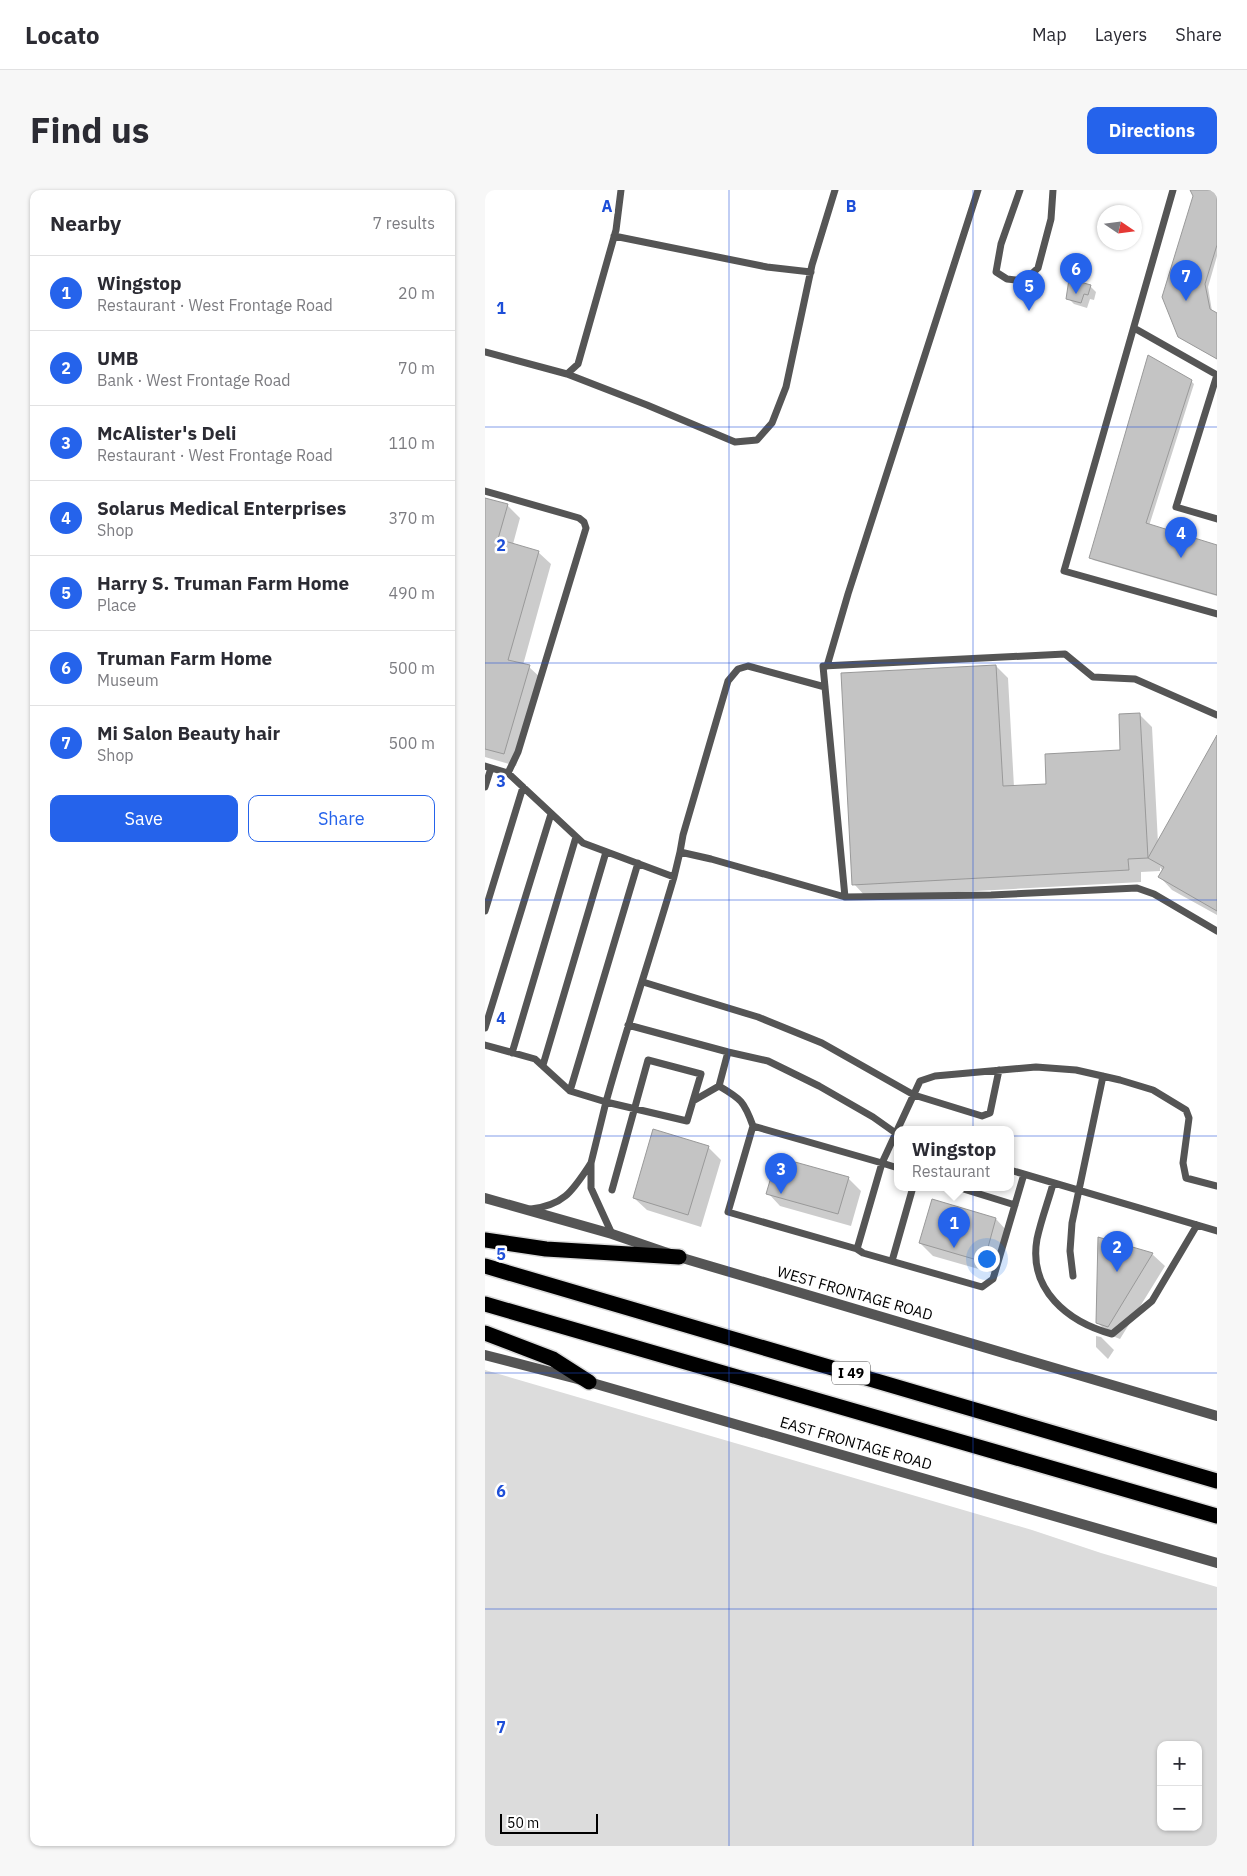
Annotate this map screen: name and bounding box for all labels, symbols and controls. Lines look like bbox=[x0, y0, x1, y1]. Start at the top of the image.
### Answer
text: Locato bbox=[25, 19, 100, 51]
text: Map bbox=[1032, 23, 1067, 46]
text: Layers bbox=[1095, 23, 1147, 46]
text: Share bbox=[1175, 23, 1222, 46]
text: Find us bbox=[30, 107, 149, 153]
button: Directions bbox=[1087, 107, 1217, 154]
text: A bbox=[602, 196, 613, 216]
text: B bbox=[846, 196, 857, 216]
north arrow bbox=[1097, 205, 1142, 250]
text: Nearby bbox=[50, 209, 121, 237]
text: 7 results bbox=[372, 213, 435, 233]
pin: 6 bbox=[1060, 253, 1092, 294]
pin: 7 bbox=[1170, 260, 1202, 301]
pin: 5 bbox=[1013, 270, 1045, 311]
text: Wingstop bbox=[97, 271, 182, 295]
text: 1 bbox=[61, 283, 71, 303]
text: 20 m bbox=[398, 283, 435, 303]
text: Restaurant · West Frontage Road bbox=[97, 295, 333, 315]
text: 1 bbox=[496, 298, 506, 318]
text: UMB bbox=[97, 346, 138, 370]
text: 2 bbox=[61, 358, 71, 378]
text: 70 m bbox=[398, 358, 435, 378]
text: Bank · West Frontage Road bbox=[97, 370, 290, 390]
text: McAlister's Deli bbox=[97, 421, 237, 445]
text: 3 bbox=[61, 433, 71, 453]
text: 110 m bbox=[388, 433, 435, 453]
text: Restaurant · West Frontage Road bbox=[97, 445, 333, 465]
text: Solarus Medical Enterprises bbox=[97, 496, 346, 520]
text: 4 bbox=[61, 508, 71, 528]
text: 370 m bbox=[388, 508, 435, 528]
pin: 4 bbox=[1165, 517, 1197, 558]
text: Shop bbox=[97, 520, 134, 540]
text: 2 bbox=[496, 535, 506, 555]
text: Harry S. Truman Farm Home bbox=[97, 571, 349, 595]
text: 5 bbox=[61, 583, 71, 603]
text: 490 m bbox=[388, 583, 435, 603]
text: Place bbox=[97, 595, 136, 615]
text: Truman Farm Home bbox=[97, 646, 272, 670]
text: 6 bbox=[61, 658, 71, 678]
text: 500 m bbox=[388, 658, 435, 678]
text: Museum bbox=[97, 670, 159, 690]
text: Mi Salon Beauty hair bbox=[97, 721, 280, 745]
text: 7 bbox=[61, 733, 71, 753]
text: 500 m bbox=[388, 733, 435, 753]
text: Shop bbox=[97, 745, 134, 765]
text: 3 bbox=[496, 771, 506, 791]
button: Save bbox=[50, 795, 238, 842]
button: Share bbox=[248, 795, 435, 842]
text: 4 bbox=[496, 1008, 506, 1028]
popup bbox=[894, 1126, 1014, 1191]
text: Wingstop bbox=[912, 1137, 996, 1161]
pin: 3 bbox=[765, 1153, 797, 1194]
text: Restaurant bbox=[912, 1161, 990, 1181]
pin: 1 bbox=[938, 1207, 970, 1248]
pin: 2 bbox=[1101, 1231, 1133, 1272]
text: 5 bbox=[496, 1244, 506, 1264]
your location bbox=[974, 1246, 1000, 1272]
street label: WEST FRONTAGE ROAD bbox=[775, 1262, 935, 1324]
road number: I 49 bbox=[832, 1362, 870, 1384]
street label: EAST FRONTAGE ROAD bbox=[778, 1412, 934, 1474]
text: 6 bbox=[496, 1481, 506, 1501]
text: 7 bbox=[496, 1717, 506, 1737]
map controls bbox=[1157, 1741, 1202, 1831]
button: + bbox=[1157, 1741, 1202, 1786]
button: − bbox=[1157, 1786, 1202, 1831]
scale bar bbox=[500, 1811, 597, 1834]
text: 50 m bbox=[507, 1814, 539, 1832]

